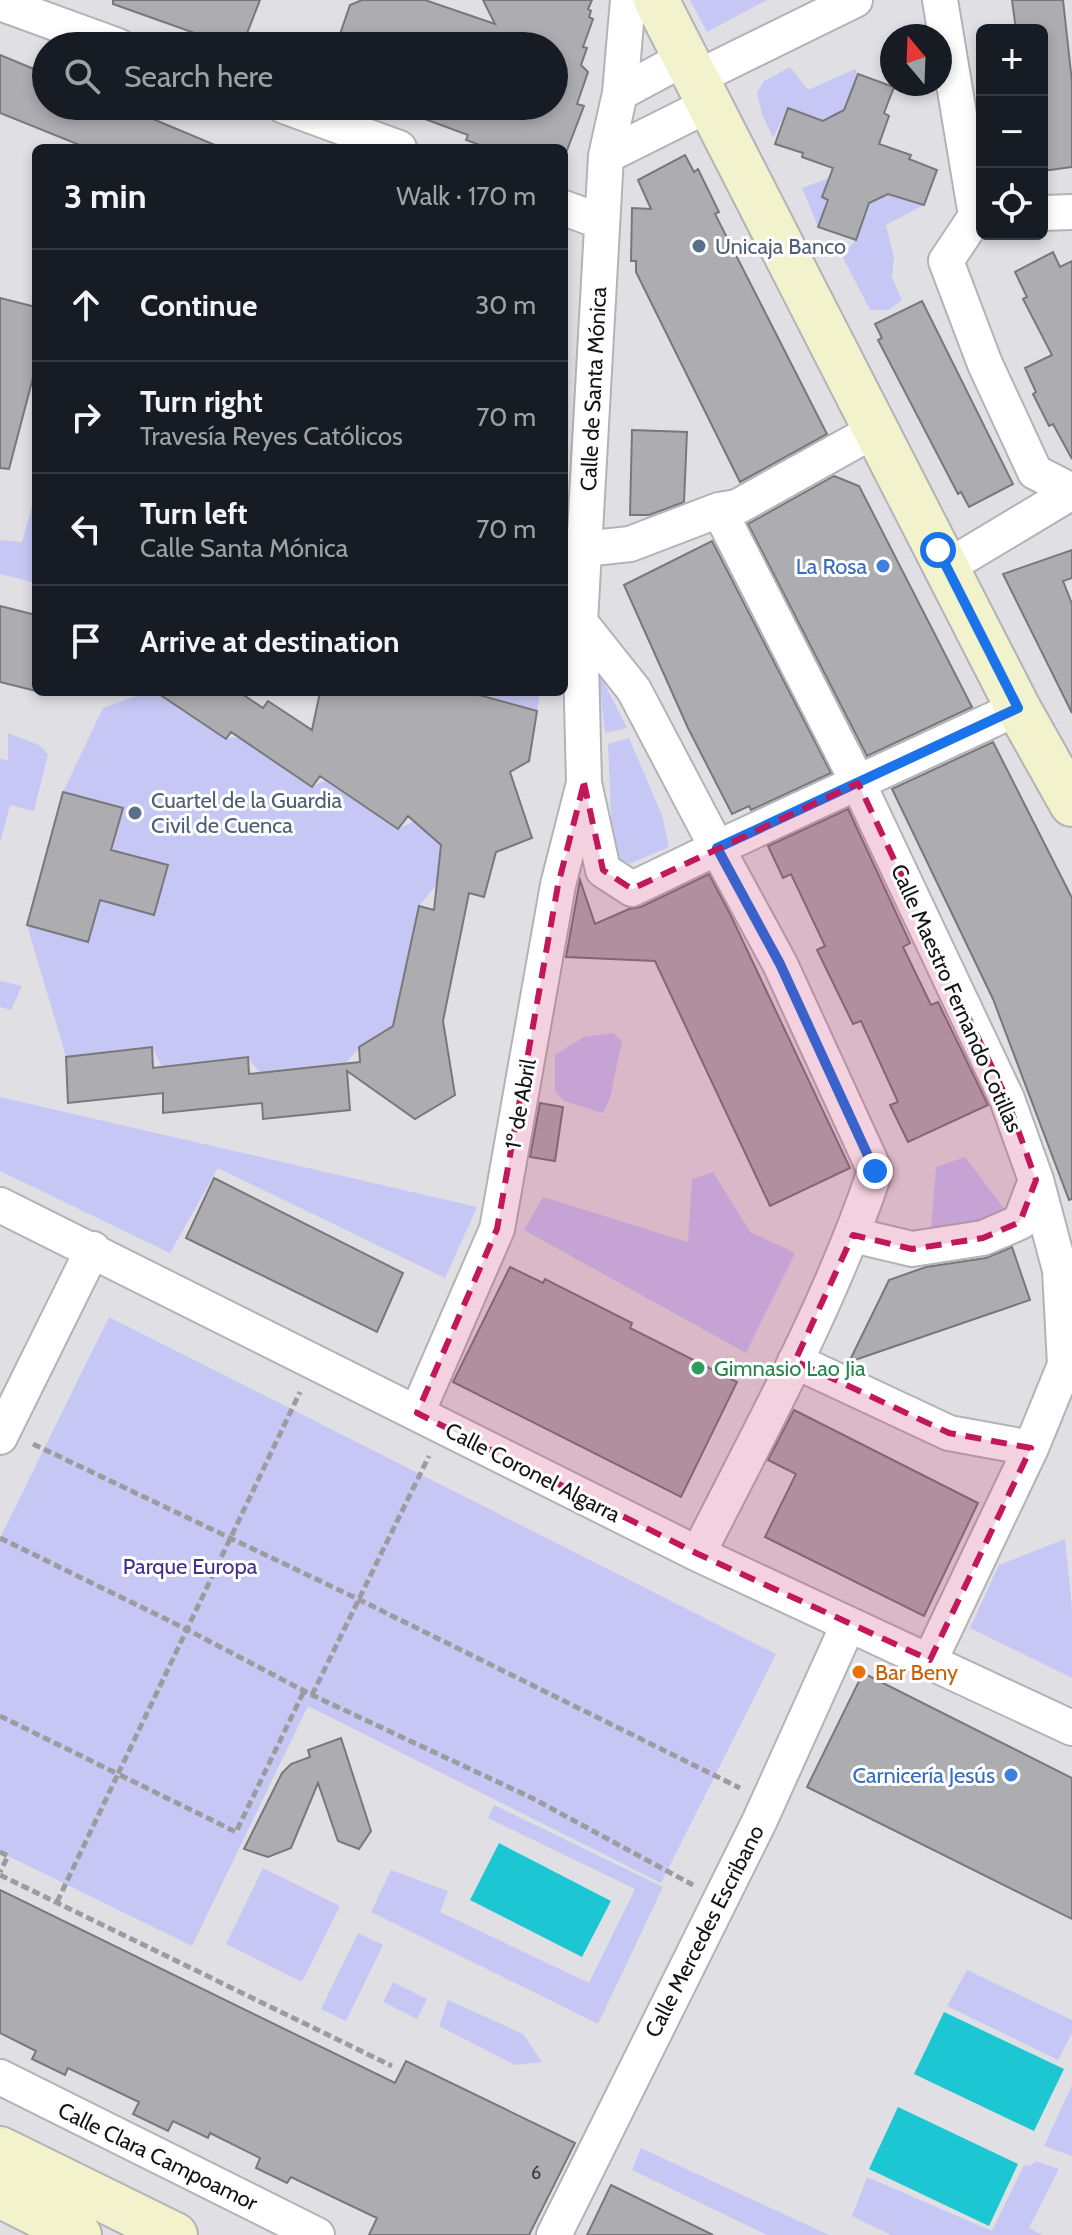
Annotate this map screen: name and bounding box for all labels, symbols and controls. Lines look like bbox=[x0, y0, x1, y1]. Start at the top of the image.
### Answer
north arrow bbox=[880, 24, 952, 96]
map controls bbox=[976, 24, 1048, 240]
button: + bbox=[976, 24, 1048, 96]
search box bbox=[32, 32, 568, 120]
icon: search bbox=[60, 54, 104, 98]
text: Search here bbox=[124, 58, 273, 95]
button: − bbox=[976, 96, 1048, 168]
button: locate bbox=[976, 168, 1048, 240]
text: 3 min bbox=[64, 175, 146, 217]
text: Walk · 170 m bbox=[396, 180, 536, 212]
place label: Unicaja Banco bbox=[715, 233, 846, 260]
marker: Unicaja Banco bbox=[690, 237, 708, 255]
icon: ahead bbox=[64, 283, 108, 327]
street label: Calle de Santa Mónica bbox=[575, 286, 612, 492]
text: Continue bbox=[140, 287, 257, 324]
text: 30 m bbox=[475, 289, 536, 321]
text: Turn right bbox=[140, 383, 263, 420]
icon: right bbox=[64, 395, 108, 439]
text: 70 m bbox=[476, 401, 536, 433]
text: Travesía Reyes Católicos bbox=[140, 420, 403, 452]
text: Turn left bbox=[140, 495, 248, 532]
icon: left bbox=[64, 507, 108, 551]
text: 70 m bbox=[476, 513, 536, 545]
text: Calle Santa Mónica bbox=[140, 532, 348, 564]
route start bbox=[920, 532, 956, 568]
place label: La Rosa bbox=[796, 553, 867, 580]
marker: La Rosa bbox=[874, 557, 892, 575]
icon: arrive bbox=[64, 619, 108, 663]
text: Arrive at destination bbox=[140, 623, 400, 660]
place label: Cuartel de la Guardia Civil de Cuenca bbox=[151, 787, 342, 839]
marker: Cuartel de la Guardia Civil de Cuenca bbox=[126, 804, 144, 822]
street label: Calle Maestro Fernando Cotillas bbox=[885, 860, 1028, 1137]
street label: 1º de Abril bbox=[499, 1056, 542, 1151]
route end bbox=[857, 1153, 893, 1189]
place label: Gimnasio Lao Jia bbox=[714, 1355, 866, 1382]
marker: Gimnasio Lao Jia bbox=[689, 1359, 707, 1377]
street label: Calle Coronel Algarra bbox=[441, 1417, 625, 1528]
park label: Parque Europa bbox=[123, 1553, 258, 1580]
place label: Bar Beny bbox=[875, 1659, 958, 1686]
marker: Bar Beny bbox=[850, 1663, 868, 1681]
place label: Carnicería Jesús bbox=[852, 1762, 995, 1789]
marker: Carnicería Jesús bbox=[1002, 1766, 1020, 1784]
street label: Calle Mercedes Escribano bbox=[639, 1821, 770, 2042]
street label: Calle Clara Campoamor bbox=[53, 2096, 262, 2217]
house number: 6 bbox=[531, 2162, 541, 2184]

